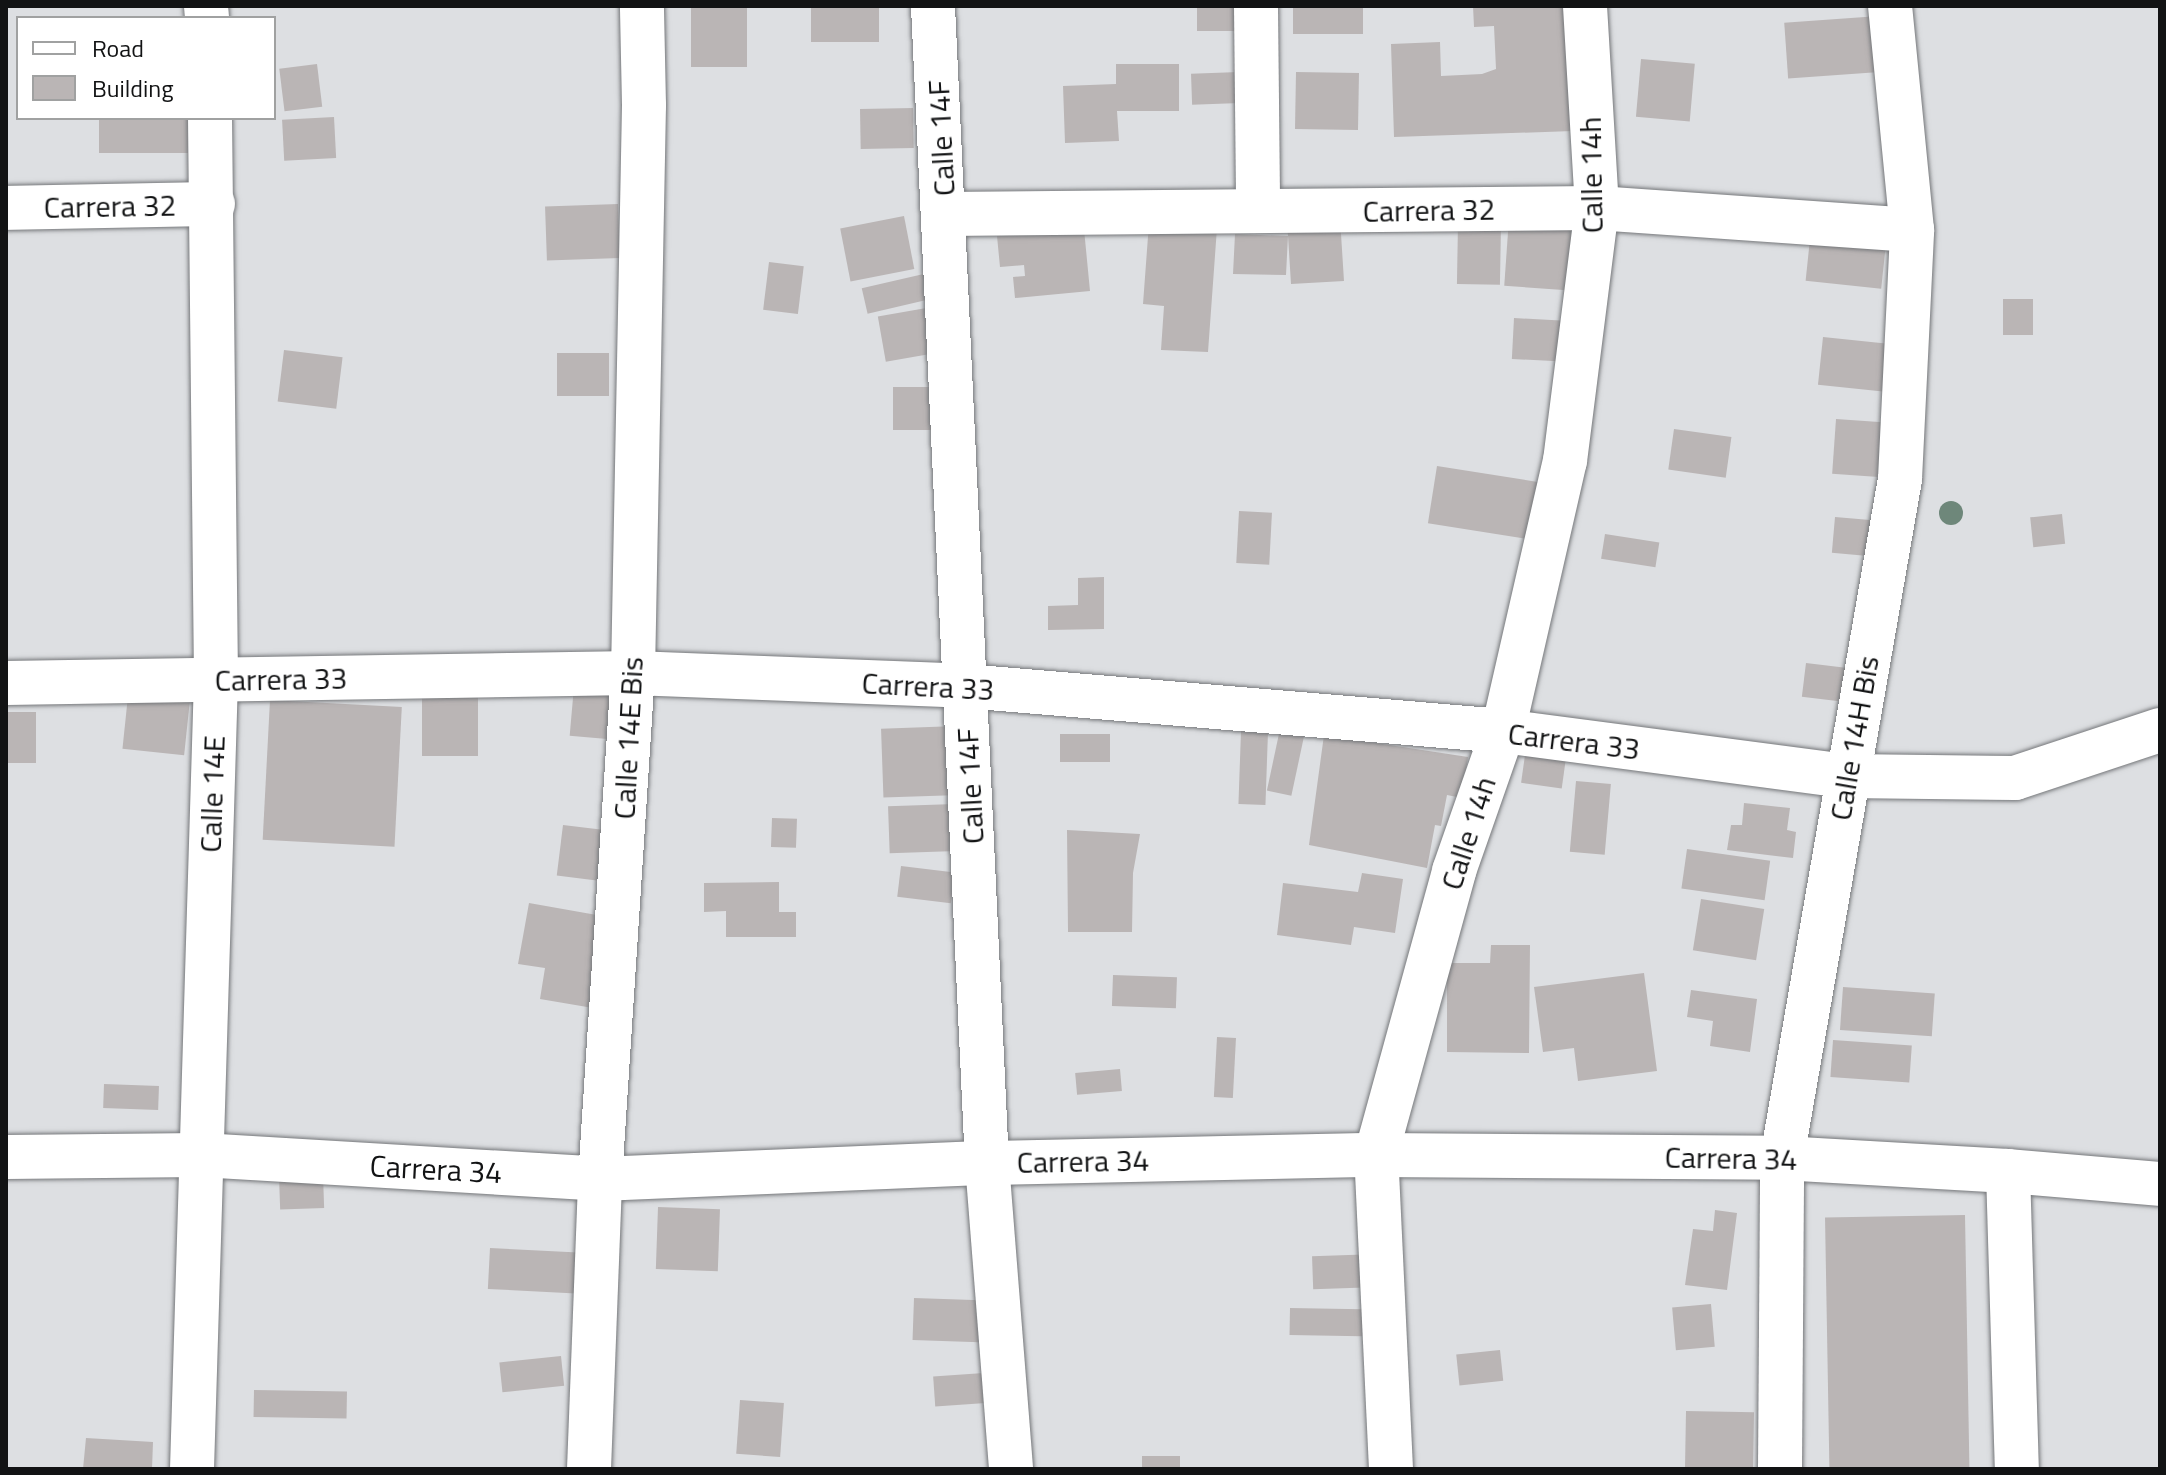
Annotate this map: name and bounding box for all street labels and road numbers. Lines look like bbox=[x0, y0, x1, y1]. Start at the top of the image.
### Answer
street label: Calle 14F bbox=[920, 79, 962, 197]
street label: Calle 14h bbox=[1572, 116, 1610, 234]
street label: Carrera 32 bbox=[43, 187, 177, 225]
street label: Carrera 32 bbox=[1362, 191, 1496, 229]
street label: Calle 14H Bis bbox=[1822, 653, 1886, 823]
street label: Calle 14E Bis bbox=[606, 656, 650, 820]
street label: Carrera 33 bbox=[214, 660, 348, 698]
street label: Carrera 33 bbox=[861, 665, 995, 707]
street label: Carrera 33 bbox=[1506, 715, 1642, 767]
street label: Calle 14F bbox=[949, 727, 991, 845]
street label: Calle 14E bbox=[192, 735, 232, 853]
street label: Calle 14h bbox=[1433, 772, 1503, 894]
street label: Carrera 34 bbox=[1664, 1139, 1798, 1177]
street label: Carrera 34 bbox=[1016, 1142, 1150, 1180]
street label: Carrera 34 bbox=[369, 1148, 503, 1190]

